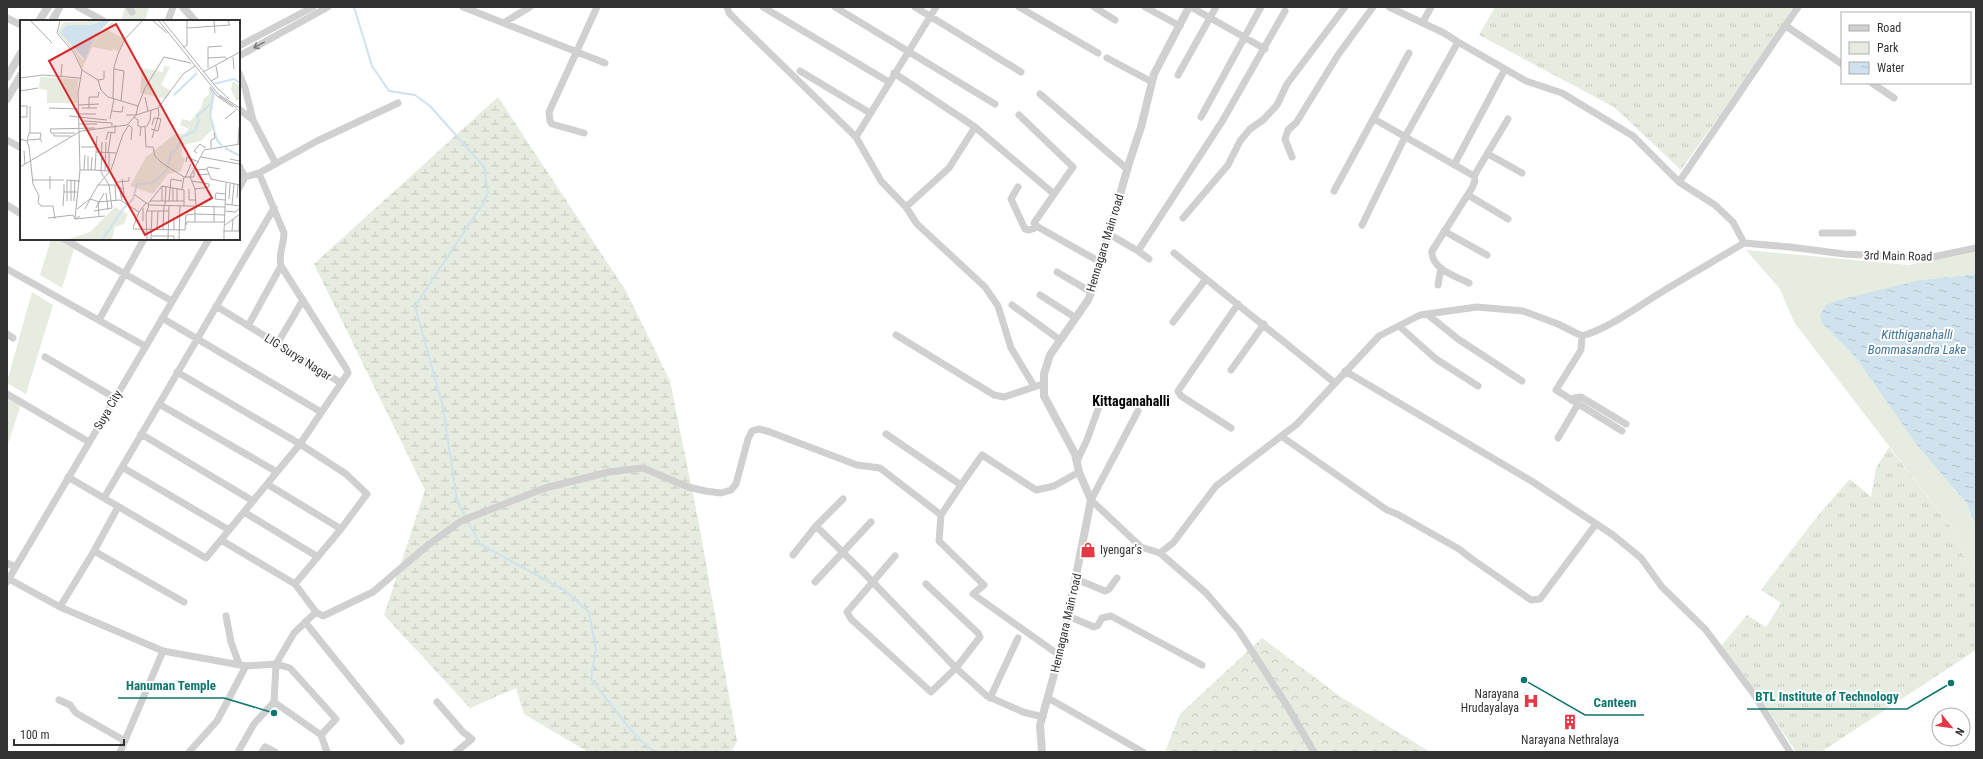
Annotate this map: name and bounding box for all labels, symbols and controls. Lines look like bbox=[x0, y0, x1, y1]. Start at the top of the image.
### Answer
legend bbox=[1841, 12, 1971, 84]
inset map bbox=[20, 20, 240, 240]
text: Road bbox=[1877, 21, 1901, 35]
one-way arrow bbox=[253, 41, 265, 49]
text: Park bbox=[1877, 41, 1899, 55]
text: Water bbox=[1877, 61, 1905, 75]
street label: Hennagara Main road bbox=[1083, 192, 1127, 294]
street label: 3rd Main Road bbox=[1864, 248, 1932, 264]
water label: Kitthiganahalli Bommasandra Lake bbox=[1868, 327, 1966, 357]
street label: LIG Surya Nagar bbox=[262, 331, 334, 383]
street label: Suya City bbox=[91, 388, 125, 432]
district label: Kittaganahalli bbox=[1092, 393, 1170, 409]
shop icon: Iyengar's bbox=[1079, 541, 1097, 559]
place label: Iyengar's bbox=[1100, 543, 1142, 557]
street label: Hennagara Main road bbox=[1048, 572, 1084, 674]
callout: Hanuman Temple bbox=[118, 673, 224, 698]
text: Hanuman Temple bbox=[126, 678, 216, 693]
callout: BTL Institute of Technology bbox=[1747, 684, 1907, 709]
place label: Narayana Hrudayalaya bbox=[1461, 687, 1519, 715]
text: BTL Institute of Technology bbox=[1755, 689, 1899, 704]
callout: Canteen bbox=[1585, 690, 1644, 715]
hospital icon: Narayana Hrudayalaya bbox=[1522, 692, 1540, 710]
text: Canteen bbox=[1594, 695, 1636, 710]
north arrow bbox=[1931, 707, 1971, 747]
building icon: Narayana Nethralaya bbox=[1561, 713, 1579, 731]
scale bar bbox=[14, 721, 124, 747]
text: N bbox=[1952, 726, 1967, 738]
text: 100 m bbox=[20, 728, 50, 742]
place label: Narayana Nethralaya bbox=[1521, 733, 1619, 747]

